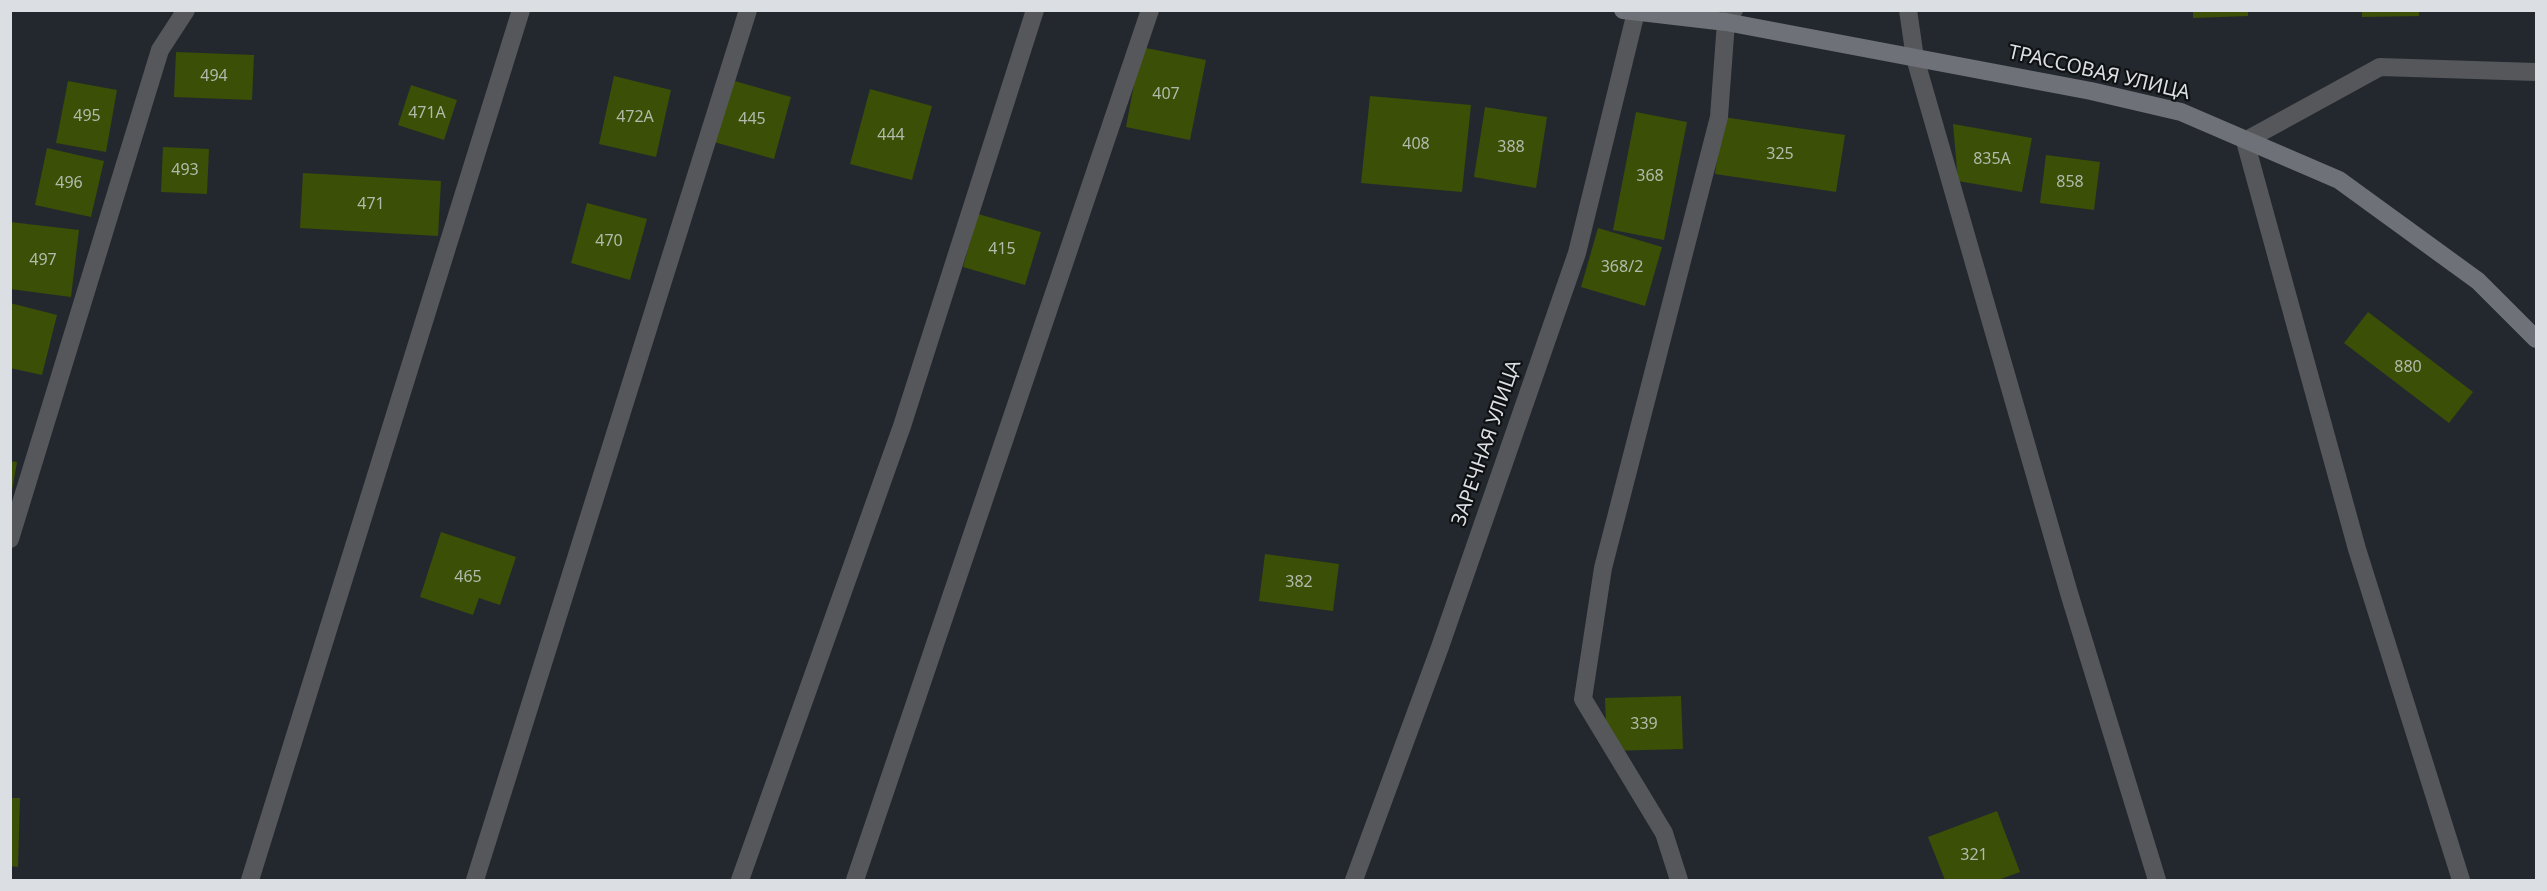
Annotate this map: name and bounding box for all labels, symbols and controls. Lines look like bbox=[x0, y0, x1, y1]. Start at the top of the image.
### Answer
street label: ТРАССОВАЯ УЛИЦА bbox=[2006, 40, 2192, 106]
house number: 494 bbox=[200, 66, 228, 86]
house number: 407 bbox=[1152, 84, 1180, 104]
house number: 471А bbox=[408, 103, 446, 123]
house number: 495 bbox=[73, 106, 101, 126]
house number: 472А bbox=[616, 107, 654, 127]
house number: 445 bbox=[738, 109, 766, 129]
house number: 444 bbox=[877, 125, 905, 145]
house number: 408 bbox=[1402, 134, 1430, 154]
house number: 388 bbox=[1497, 137, 1525, 157]
house number: 325 bbox=[1766, 144, 1794, 164]
house number: 835А bbox=[1973, 149, 2011, 169]
house number: 493 bbox=[171, 160, 199, 180]
house number: 368 bbox=[1636, 166, 1664, 186]
house number: 858 bbox=[2056, 172, 2084, 192]
house number: 496 bbox=[55, 173, 83, 193]
house number: 471 bbox=[357, 194, 385, 214]
house number: 470 bbox=[595, 231, 623, 251]
house number: 415 bbox=[988, 239, 1016, 259]
house number: 497 bbox=[29, 250, 57, 270]
house number: 368/2 bbox=[1601, 257, 1643, 277]
street label: ЗАРЕЧНАЯ УЛИЦА bbox=[1447, 357, 1527, 529]
house number: 880 bbox=[2394, 357, 2422, 377]
house number: 465 bbox=[454, 567, 482, 587]
house number: 382 bbox=[1285, 572, 1313, 592]
house number: 339 bbox=[1630, 714, 1658, 734]
house number: 321 bbox=[1960, 845, 1988, 865]

